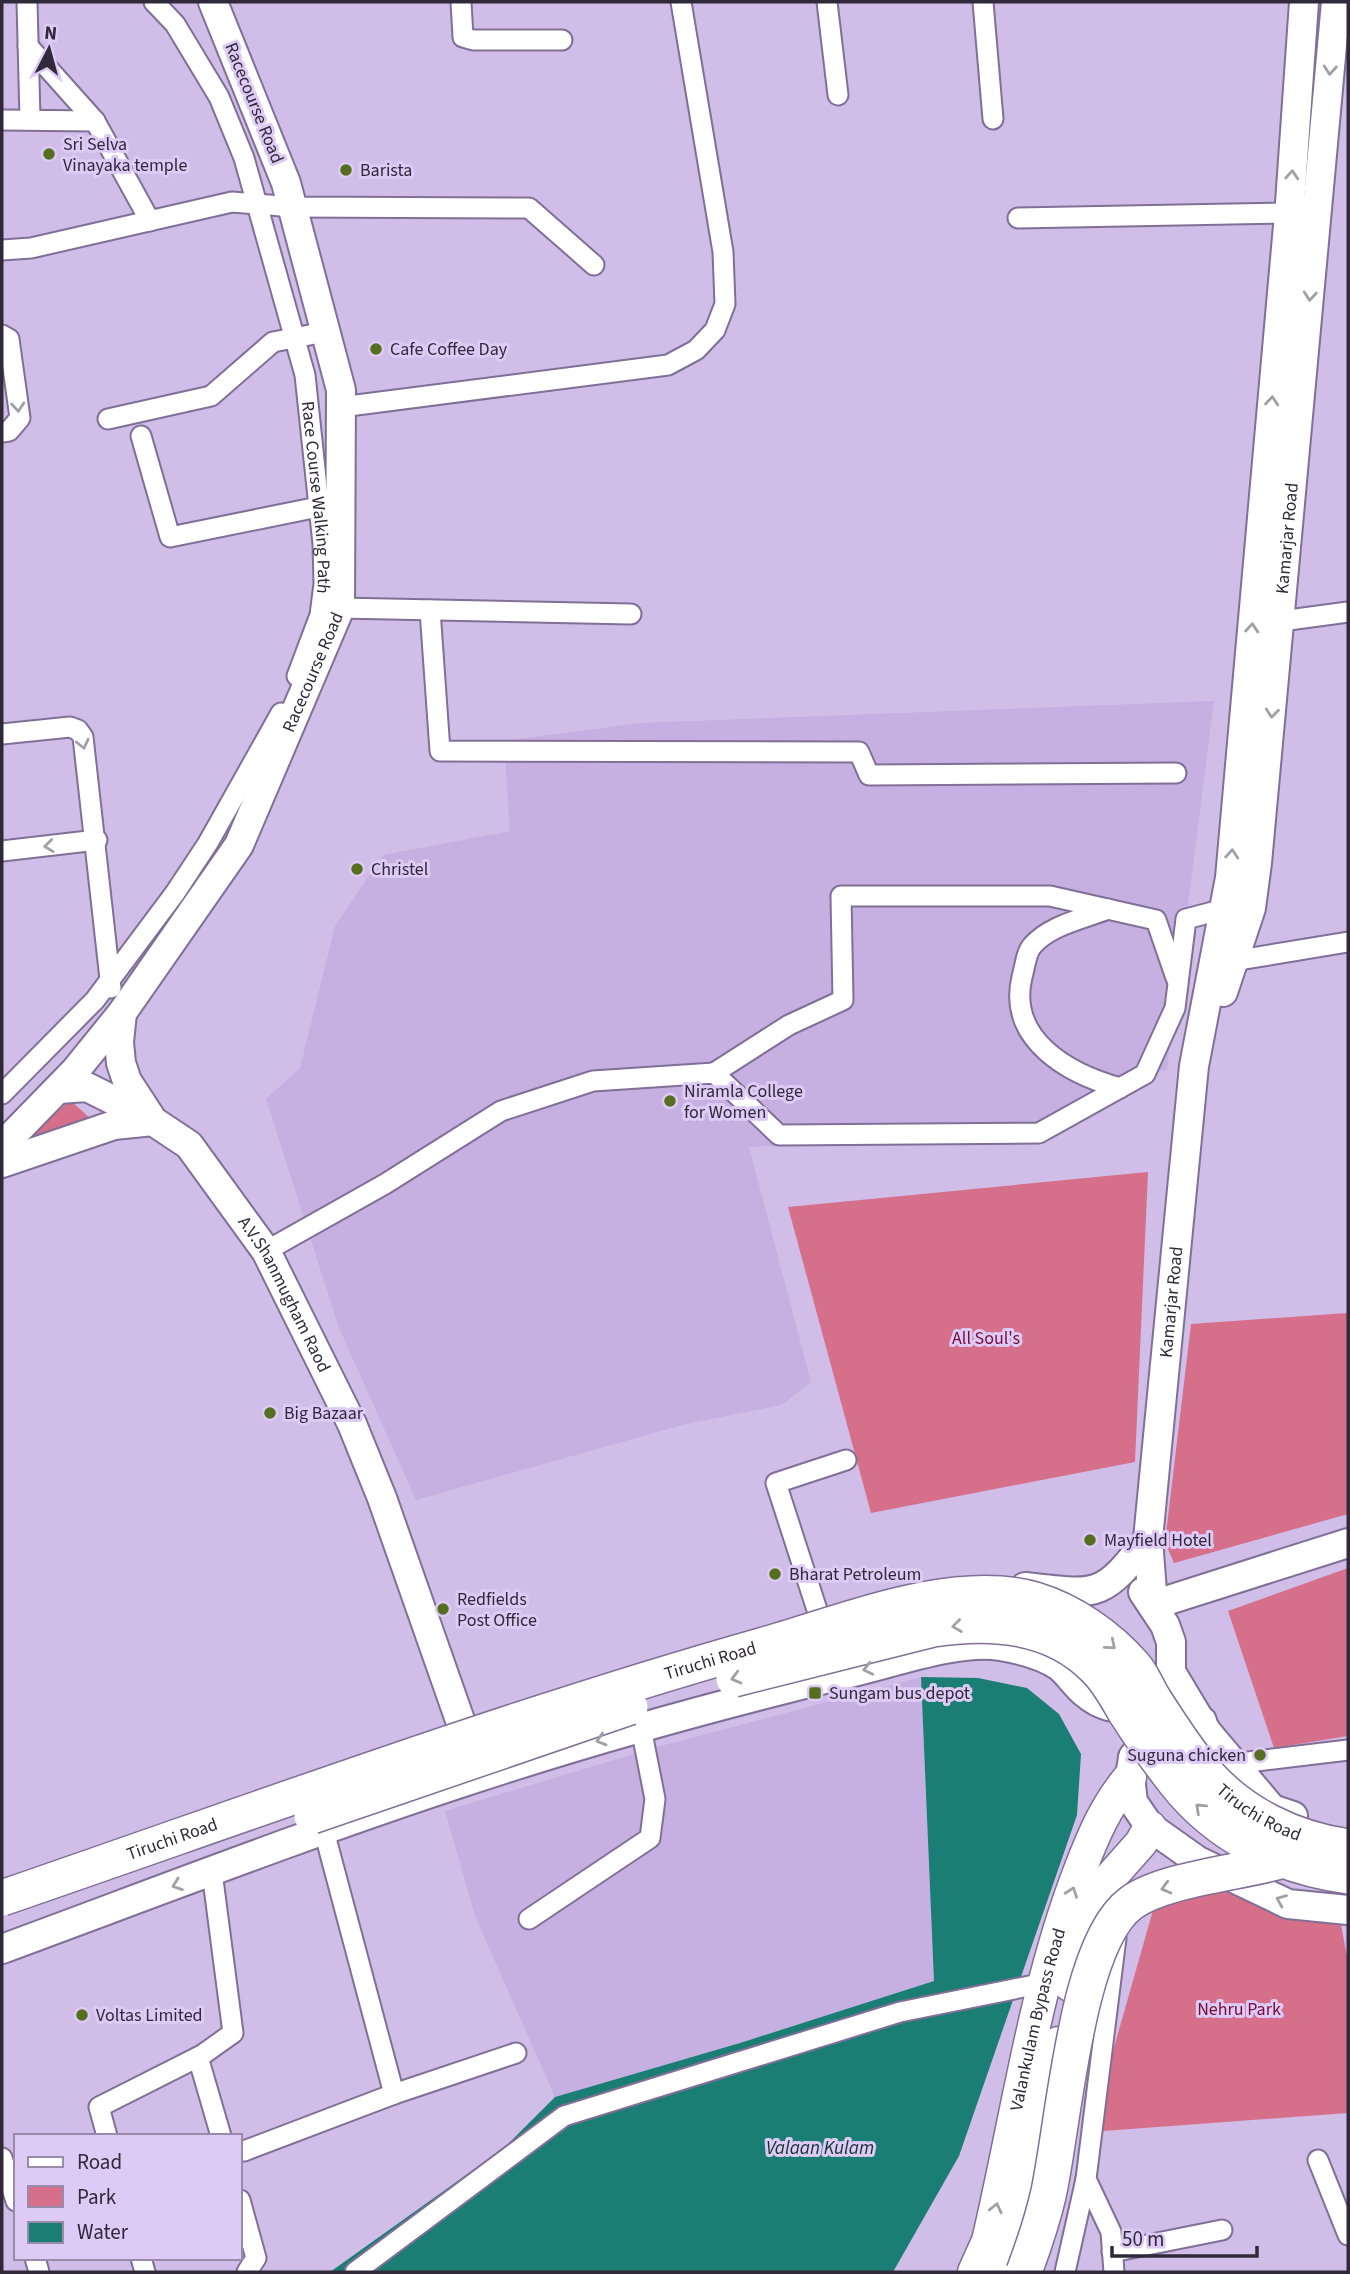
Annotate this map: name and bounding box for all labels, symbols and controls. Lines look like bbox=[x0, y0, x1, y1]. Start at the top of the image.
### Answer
north arrow bbox=[14, 14, 84, 84]
text: N bbox=[43, 19, 58, 48]
street label: Racecourse Road bbox=[218, 39, 290, 167]
one-way arrow bbox=[1323, 65, 1338, 76]
place label: Sri Selva Vinayaka temple bbox=[63, 132, 187, 178]
marker: Sri Selva Vinayaka temple bbox=[41, 146, 57, 162]
place label: Barista bbox=[360, 158, 412, 183]
marker: Barista bbox=[338, 162, 354, 178]
one-way arrow bbox=[1284, 169, 1299, 180]
one-way arrow bbox=[1303, 291, 1318, 302]
place label: Cafe Coffee Day bbox=[390, 337, 508, 362]
marker: Cafe Coffee Day bbox=[368, 341, 384, 357]
one-way arrow bbox=[1264, 395, 1279, 406]
street label: Race Course Walking Path bbox=[295, 400, 336, 595]
one-way arrow bbox=[10, 402, 25, 413]
street label: Kamarjar Road bbox=[1269, 481, 1304, 595]
street label: Racecourse Road bbox=[276, 608, 349, 736]
one-way arrow bbox=[1244, 622, 1259, 633]
one-way arrow bbox=[1265, 708, 1280, 719]
one-way arrow bbox=[74, 738, 89, 750]
one-way arrow bbox=[43, 838, 55, 853]
one-way arrow bbox=[1224, 849, 1239, 860]
place label: Christel bbox=[371, 857, 428, 882]
marker: Christel bbox=[349, 861, 365, 877]
place label: Niramla College for Women bbox=[684, 1079, 803, 1125]
marker: Niramla College for Women bbox=[662, 1093, 678, 1109]
street label: A.V.Shanmugham Raod bbox=[232, 1211, 337, 1377]
street label: Kamarjar Road bbox=[1153, 1245, 1189, 1359]
park label: All Soul's bbox=[952, 1326, 1020, 1351]
place label: Big Bazaar bbox=[284, 1401, 364, 1426]
marker: Big Bazaar bbox=[262, 1405, 278, 1421]
place label: Mayfield Hotel bbox=[1104, 1528, 1212, 1553]
marker: Mayfield Hotel bbox=[1082, 1532, 1098, 1548]
place label: Bharat Petroleum bbox=[789, 1562, 921, 1587]
marker: Bharat Petroleum bbox=[767, 1566, 783, 1582]
place label: Redfields Post Office bbox=[457, 1587, 537, 1633]
marker: Redfields Post Office bbox=[435, 1601, 451, 1617]
one-way arrow bbox=[951, 1618, 963, 1633]
street label: Tiruchi Road bbox=[661, 1635, 759, 1686]
one-way arrow bbox=[1103, 1637, 1116, 1649]
one-way arrow bbox=[862, 1661, 874, 1675]
one-way arrow bbox=[730, 1670, 742, 1684]
place label: Sungam bus depot bbox=[829, 1681, 970, 1706]
marker: Sungam bus depot bbox=[807, 1685, 823, 1701]
one-way arrow bbox=[595, 1732, 607, 1747]
place label: Suguna chicken bbox=[1127, 1743, 1246, 1768]
marker: Suguna chicken bbox=[1252, 1747, 1268, 1763]
street label: Tiruchi Road bbox=[1211, 1778, 1305, 1847]
one-way arrow bbox=[1195, 1804, 1208, 1816]
street label: Tiruchi Road bbox=[123, 1811, 221, 1866]
one-way arrow bbox=[171, 1876, 183, 1890]
one-way arrow bbox=[1160, 1880, 1172, 1894]
one-way arrow bbox=[1064, 1886, 1078, 1898]
one-way arrow bbox=[1276, 1894, 1288, 1908]
street label: Valankulam Bypass Road bbox=[1004, 1925, 1072, 2113]
park label: Nehru Park bbox=[1197, 1997, 1281, 2022]
place label: Voltas Limited bbox=[96, 2003, 203, 2028]
marker: Voltas Limited bbox=[74, 2007, 90, 2023]
legend bbox=[14, 2134, 242, 2260]
water label: Valaan Kulam bbox=[766, 2135, 874, 2162]
text: Road bbox=[77, 2147, 122, 2177]
text: Park bbox=[77, 2182, 117, 2212]
one-way arrow bbox=[988, 2202, 1002, 2214]
scale bar bbox=[1112, 2214, 1257, 2258]
text: Water bbox=[77, 2217, 129, 2247]
text: 50 m bbox=[1122, 2224, 1164, 2254]

